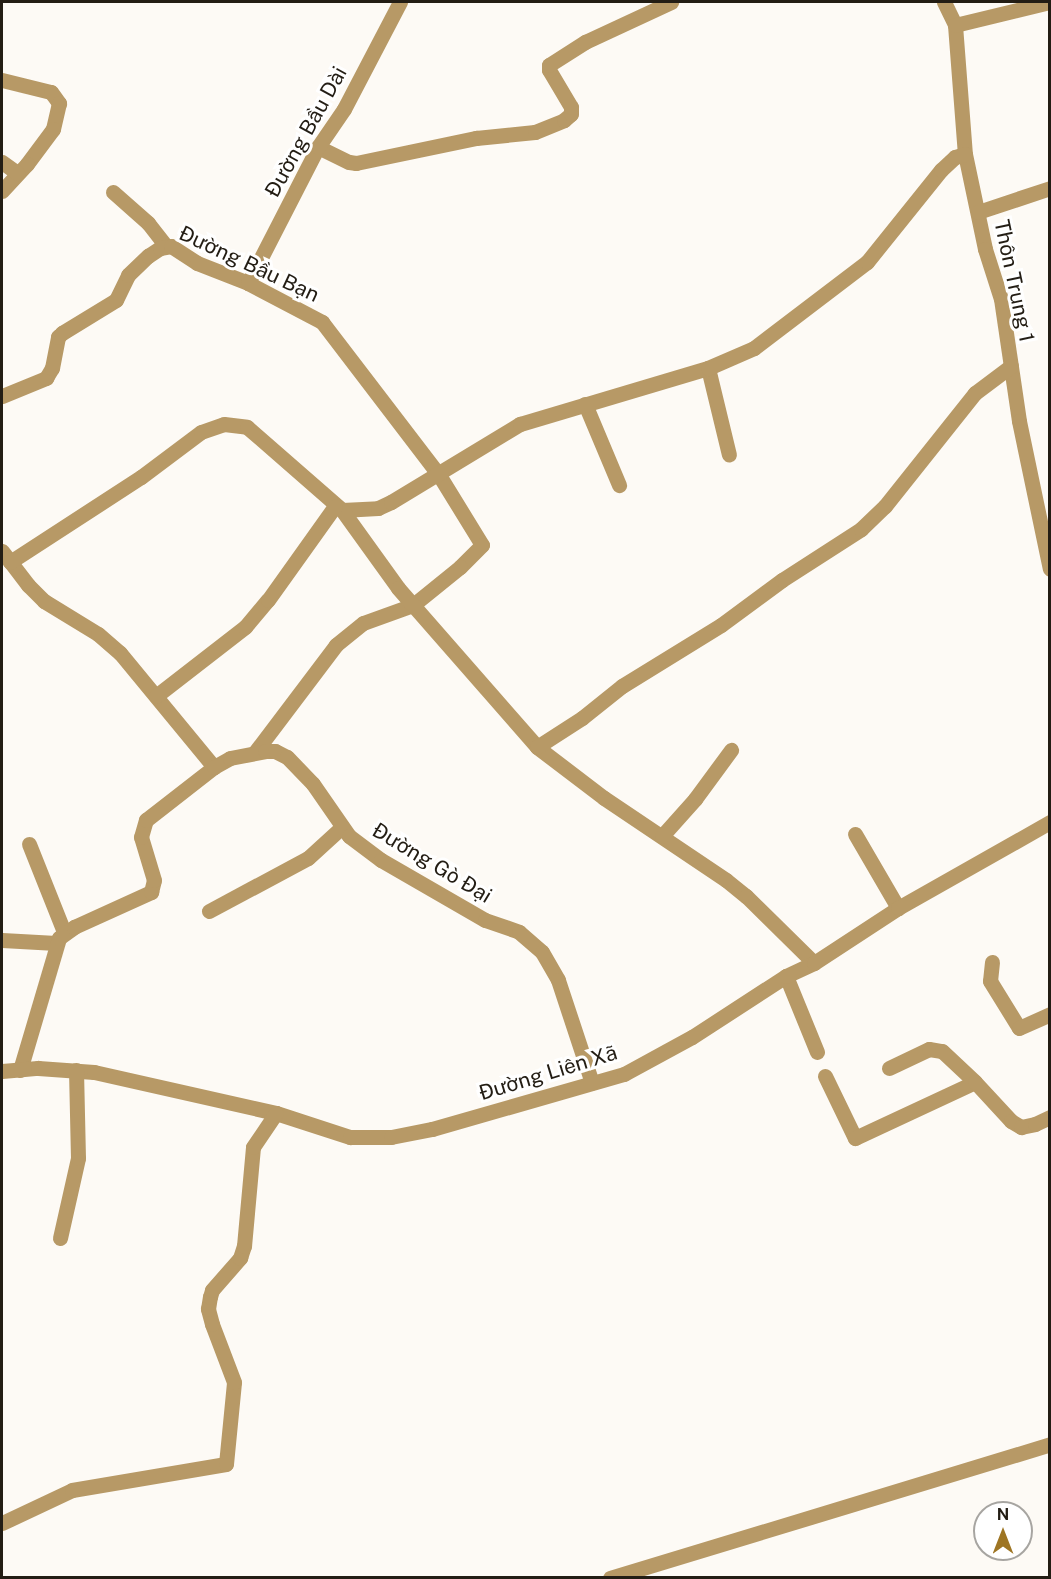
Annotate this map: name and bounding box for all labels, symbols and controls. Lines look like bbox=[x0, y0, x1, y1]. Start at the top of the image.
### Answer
street label: Đường Bầu Dài bbox=[260, 62, 352, 202]
street label: Thôn Trung 1 bbox=[989, 217, 1039, 345]
street label: Đường Bầu Bạn bbox=[175, 221, 323, 307]
street label: Đường Gò Đại bbox=[368, 817, 496, 909]
street label: Đường Liên Xã bbox=[476, 1040, 620, 1106]
north arrow bbox=[973, 1501, 1033, 1561]
text: N bbox=[997, 1505, 1009, 1524]

